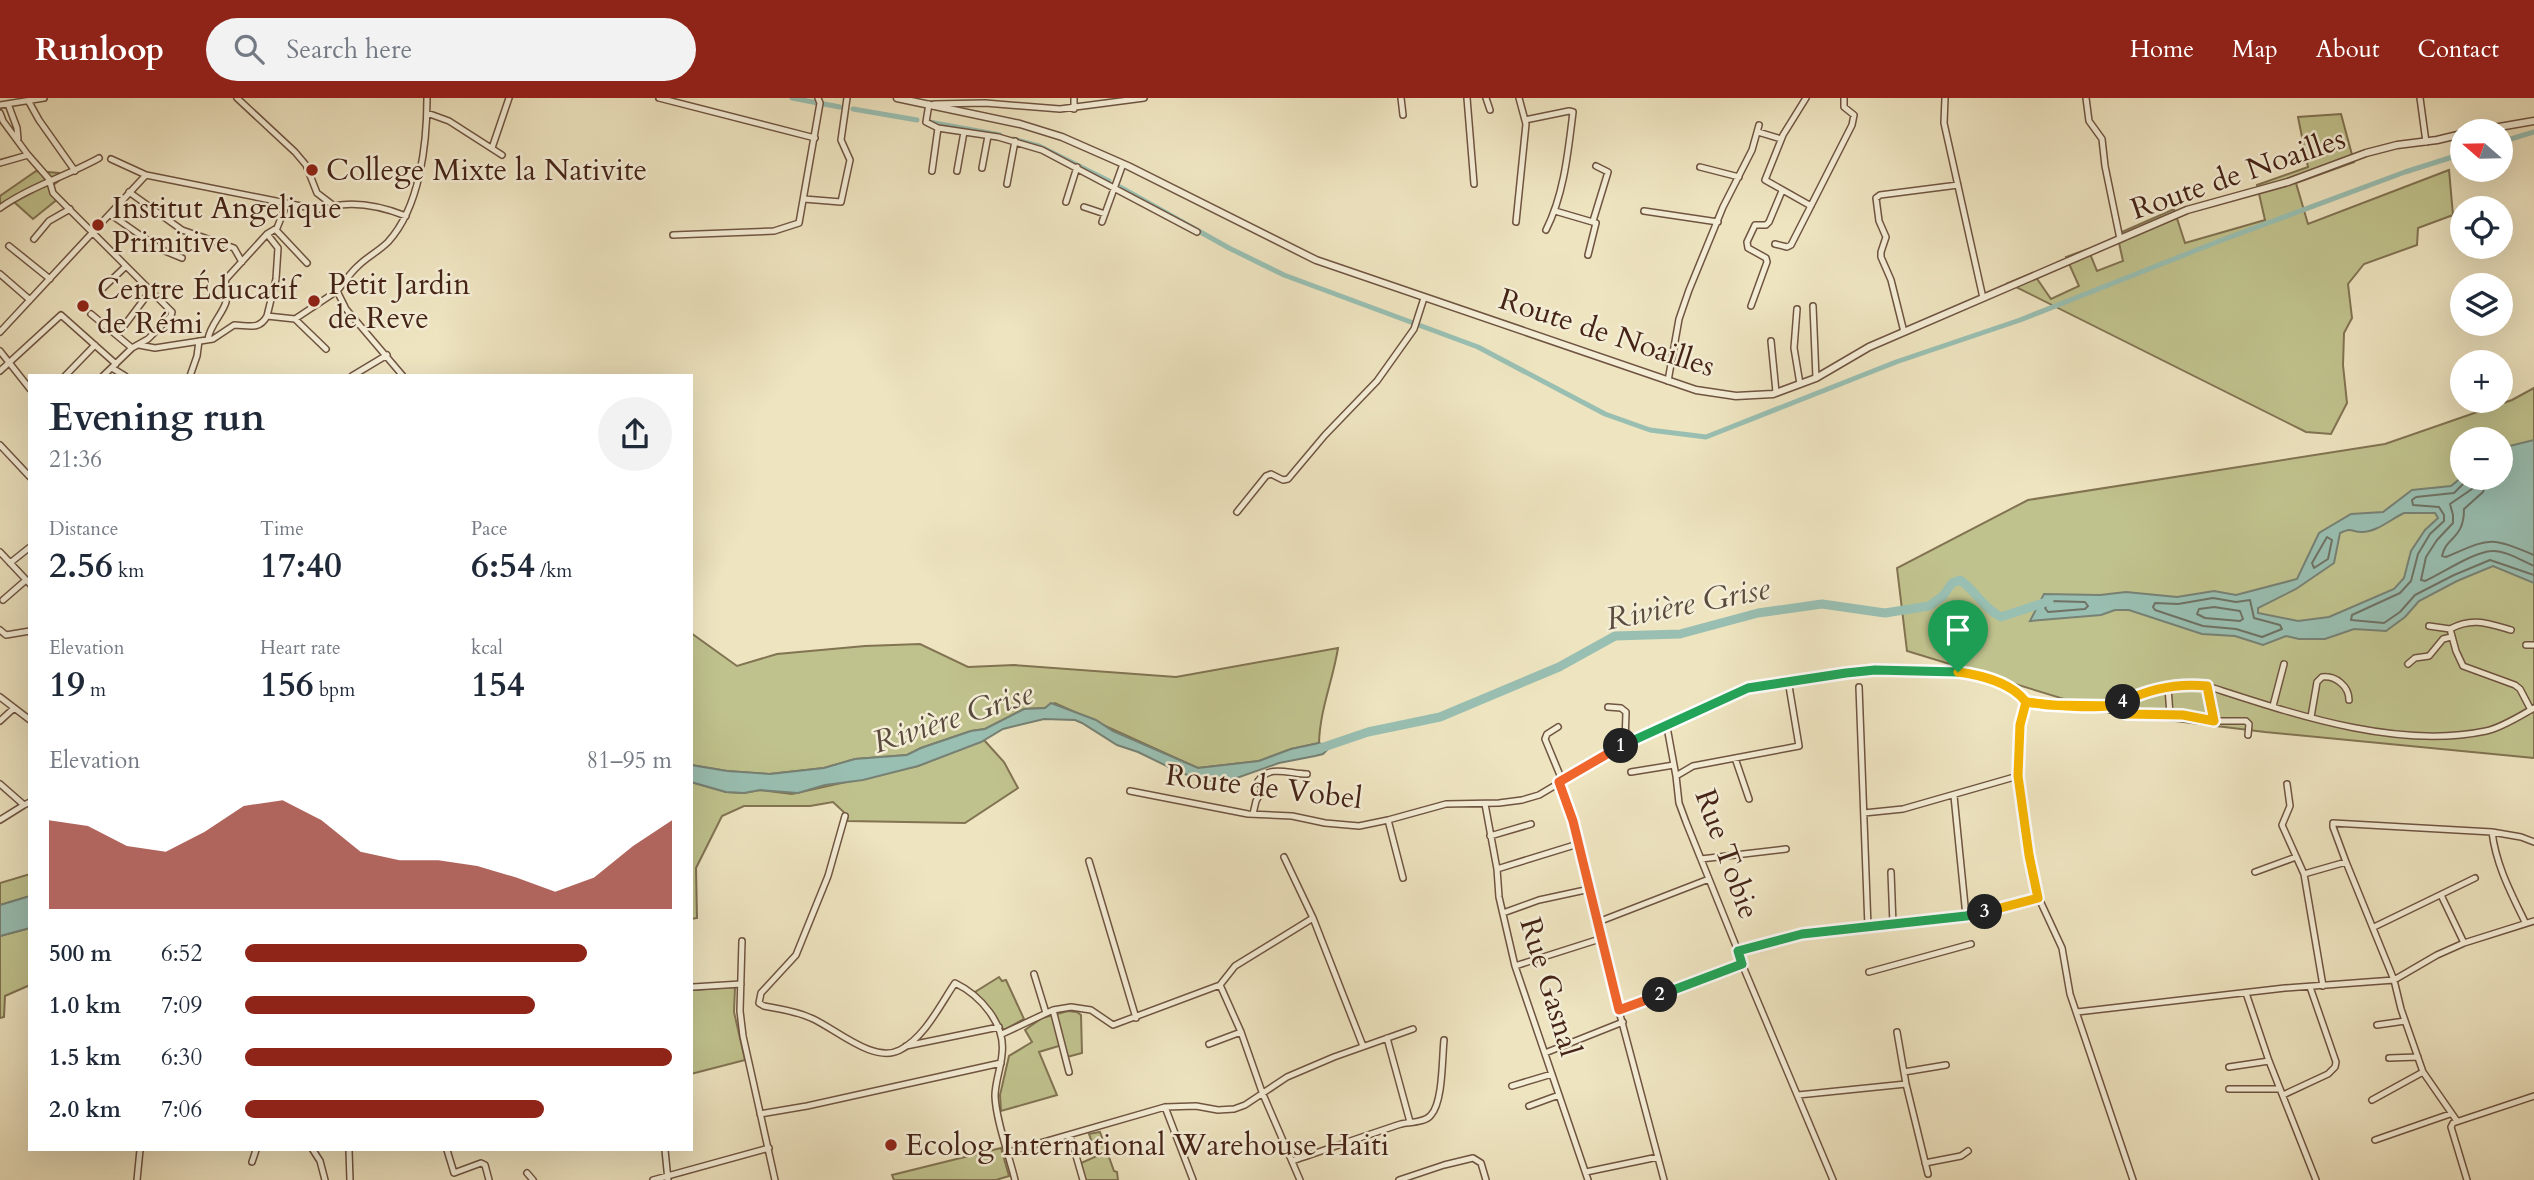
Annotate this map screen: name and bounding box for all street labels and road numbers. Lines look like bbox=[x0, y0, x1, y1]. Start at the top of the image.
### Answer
street label: Route de Noailles bbox=[2125, 118, 2351, 230]
street label: Route de Noailles bbox=[1494, 279, 1720, 387]
street label: Route de Vobel bbox=[1163, 755, 1365, 819]
street label: Rue Tobie bbox=[1685, 783, 1769, 925]
street label: Rue Gasnal bbox=[1509, 912, 1591, 1062]

